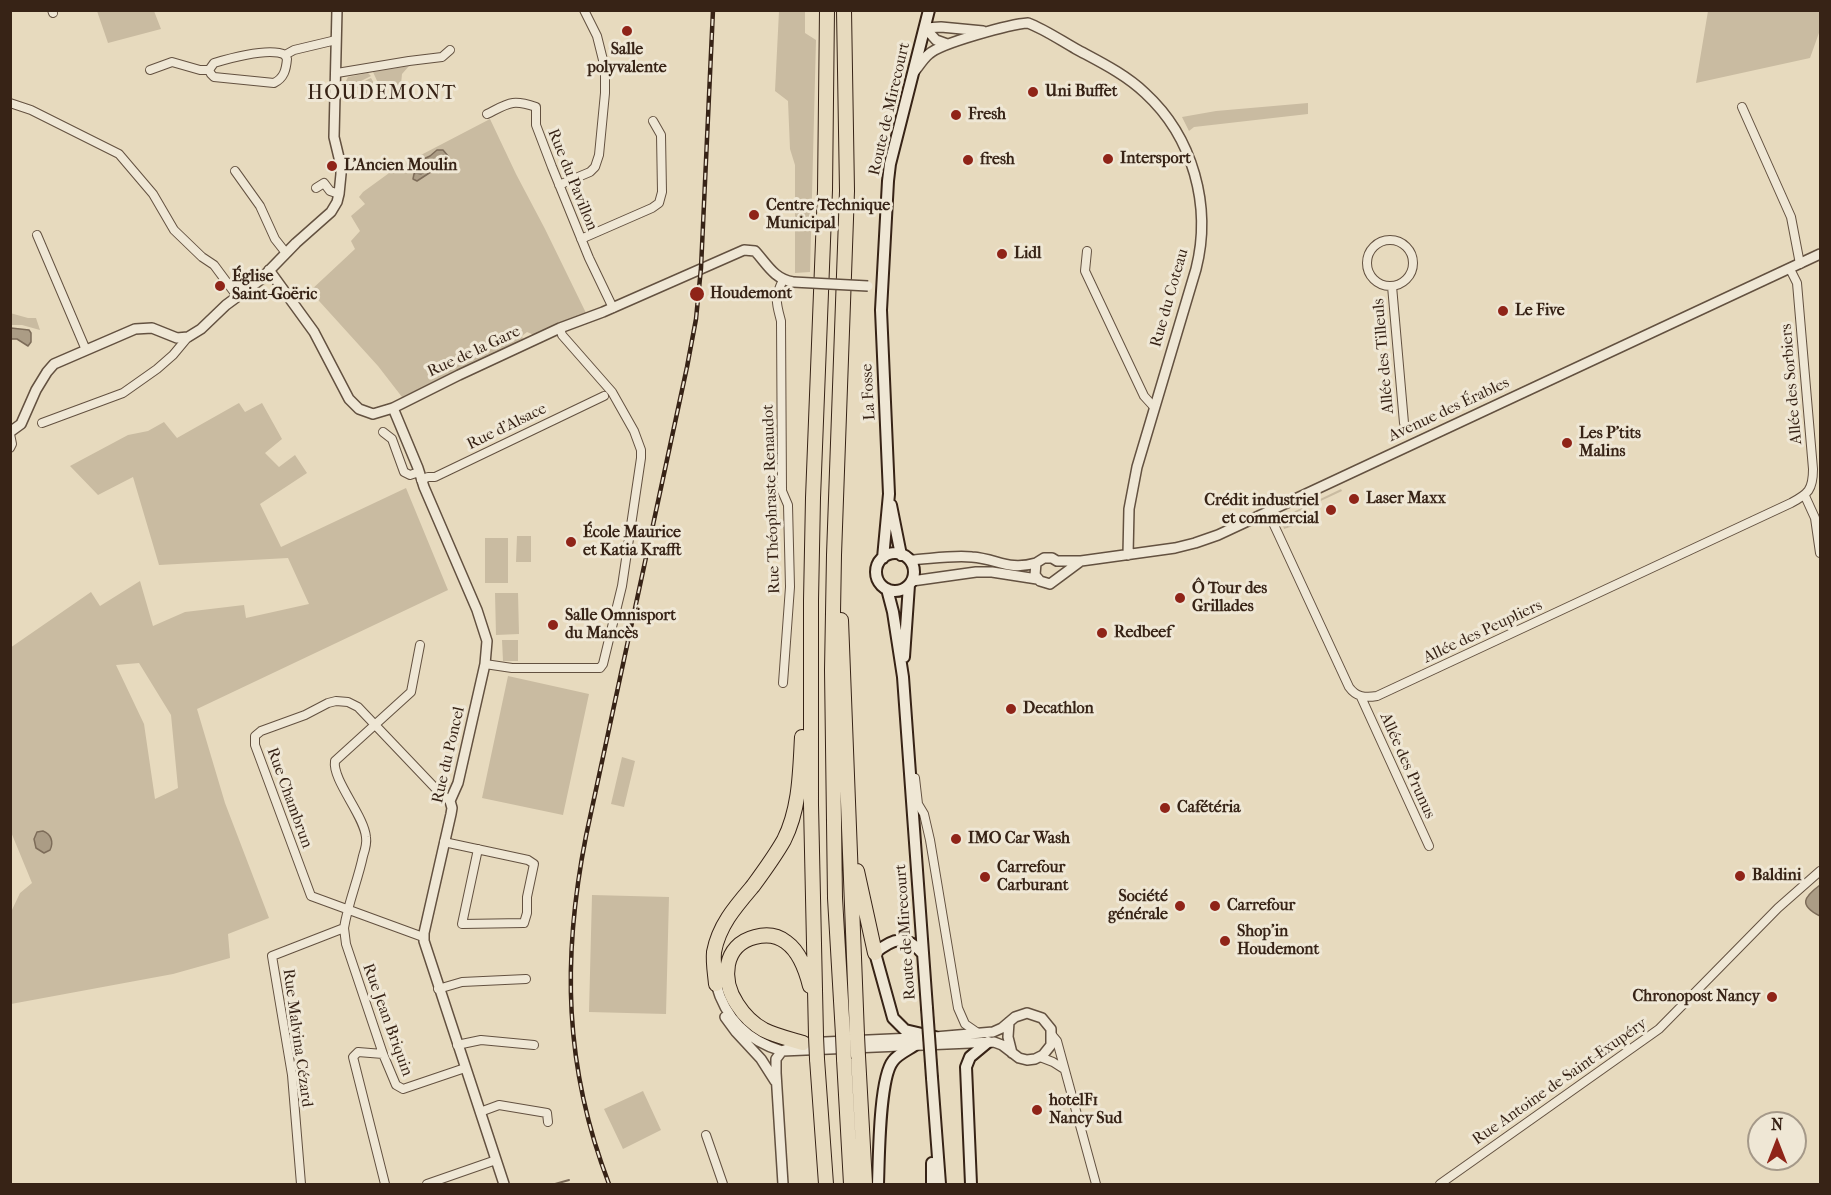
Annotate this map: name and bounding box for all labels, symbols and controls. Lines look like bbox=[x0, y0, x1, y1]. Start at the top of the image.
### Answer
marker: Salle polyvalente bbox=[620, 24, 634, 38]
place label: Salle polyvalente bbox=[587, 40, 667, 78]
street label: Route de Mirecourt bbox=[865, 41, 915, 177]
district label: HOUDEMONT bbox=[307, 82, 457, 106]
place label: Uni Buffet bbox=[1045, 82, 1117, 102]
marker: Uni Buffet bbox=[1026, 85, 1040, 99]
place label: Fresh bbox=[968, 105, 1006, 125]
marker: Fresh bbox=[949, 108, 963, 122]
street label: Rue du Pavillon bbox=[543, 126, 601, 234]
place label: Intersport bbox=[1120, 149, 1191, 169]
place label: fresh bbox=[980, 150, 1015, 170]
marker: Intersport bbox=[1101, 152, 1115, 166]
marker: fresh bbox=[961, 153, 975, 167]
place label: L'Ancien Moulin bbox=[344, 156, 457, 176]
marker: L'Ancien Moulin bbox=[325, 159, 339, 173]
place label: Centre Technique Municipal bbox=[766, 196, 890, 234]
marker: Centre Technique Municipal bbox=[747, 208, 761, 222]
place label: Lidl bbox=[1014, 244, 1041, 264]
street label: Rue du Coteau bbox=[1147, 246, 1193, 350]
marker: Lidl bbox=[995, 247, 1009, 261]
place label: Église Saint-Goëric bbox=[232, 267, 317, 305]
marker: Église Saint-Goëric bbox=[213, 279, 227, 293]
place label: Houdemont bbox=[710, 284, 792, 304]
marker: Houdemont bbox=[688, 285, 706, 303]
street label: Allée des Tilleuls bbox=[1369, 298, 1399, 414]
place label: Le Five bbox=[1515, 301, 1565, 321]
marker: Le Five bbox=[1496, 304, 1510, 318]
street label: Rue de la Gare bbox=[424, 322, 524, 382]
street label: Allée des Sorbiers bbox=[1777, 323, 1807, 445]
street label: La Fosse bbox=[858, 363, 880, 421]
street label: Avenue des Érables bbox=[1385, 374, 1513, 446]
street label: Rue d'Alsace bbox=[464, 399, 550, 455]
street label: Rue Théophraste Renaudot bbox=[759, 404, 785, 594]
place label: Les P'tits Malins bbox=[1579, 424, 1641, 462]
marker: Les P'tits Malins bbox=[1560, 436, 1574, 450]
place label: Laser Maxx bbox=[1366, 489, 1446, 509]
place label: Crédit industriel et commercial bbox=[1204, 491, 1319, 529]
marker: Laser Maxx bbox=[1347, 492, 1361, 506]
marker: Crédit industriel et commercial bbox=[1324, 503, 1338, 517]
place label: École Maurice et Katia Krafft bbox=[583, 523, 682, 561]
marker: École Maurice et Katia Krafft bbox=[564, 535, 578, 549]
place label: Ô Tour des Grillades bbox=[1192, 579, 1267, 617]
marker: Ô Tour des Grillades bbox=[1173, 591, 1187, 605]
street label: Allée des Peupliers bbox=[1421, 596, 1545, 668]
place label: Salle Omnisport du Mancès bbox=[565, 606, 676, 644]
marker: Salle Omnisport du Mancès bbox=[546, 618, 560, 632]
place label: Redbeef bbox=[1114, 623, 1172, 643]
marker: Redbeef bbox=[1095, 626, 1109, 640]
place label: Decathlon bbox=[1023, 699, 1094, 719]
marker: Decathlon bbox=[1004, 702, 1018, 716]
street label: Rue du Poncel bbox=[429, 705, 469, 805]
street label: Allée des Prunus bbox=[1375, 710, 1439, 822]
street label: Rue Chambrun bbox=[262, 745, 316, 851]
place label: Cafétéria bbox=[1177, 798, 1241, 818]
marker: Cafétéria bbox=[1158, 801, 1172, 815]
place label: IMO Car Wash bbox=[968, 829, 1070, 849]
marker: IMO Car Wash bbox=[949, 832, 963, 846]
place label: Carrefour Carburant bbox=[997, 858, 1068, 896]
street label: Route de Mirecourt bbox=[892, 863, 920, 1001]
place label: Baldini bbox=[1752, 866, 1802, 886]
marker: Baldini bbox=[1733, 869, 1747, 883]
marker: Carrefour Carburant bbox=[978, 870, 992, 884]
place label: Société générale bbox=[1108, 887, 1168, 925]
place label: Carrefour bbox=[1227, 896, 1295, 916]
marker: Société générale bbox=[1173, 899, 1187, 913]
marker: Carrefour bbox=[1208, 899, 1222, 913]
place label: Shop’in Houdemont bbox=[1237, 922, 1319, 960]
marker: Shop’in Houdemont bbox=[1218, 934, 1232, 948]
street label: Rue Jean Briquin bbox=[358, 961, 416, 1079]
street label: Rue Malvina Cézard bbox=[278, 968, 316, 1108]
place label: Chronopost Nancy bbox=[1632, 987, 1760, 1007]
marker: Chronopost Nancy bbox=[1765, 990, 1779, 1004]
street label: Rue Antoine de Saint-Exupéry bbox=[1469, 1014, 1651, 1150]
place label: hotelF1 Nancy Sud bbox=[1049, 1091, 1122, 1129]
marker: hotelF1 Nancy Sud bbox=[1030, 1103, 1044, 1117]
north arrow bbox=[1747, 1111, 1807, 1171]
text: N bbox=[1771, 1115, 1783, 1134]

